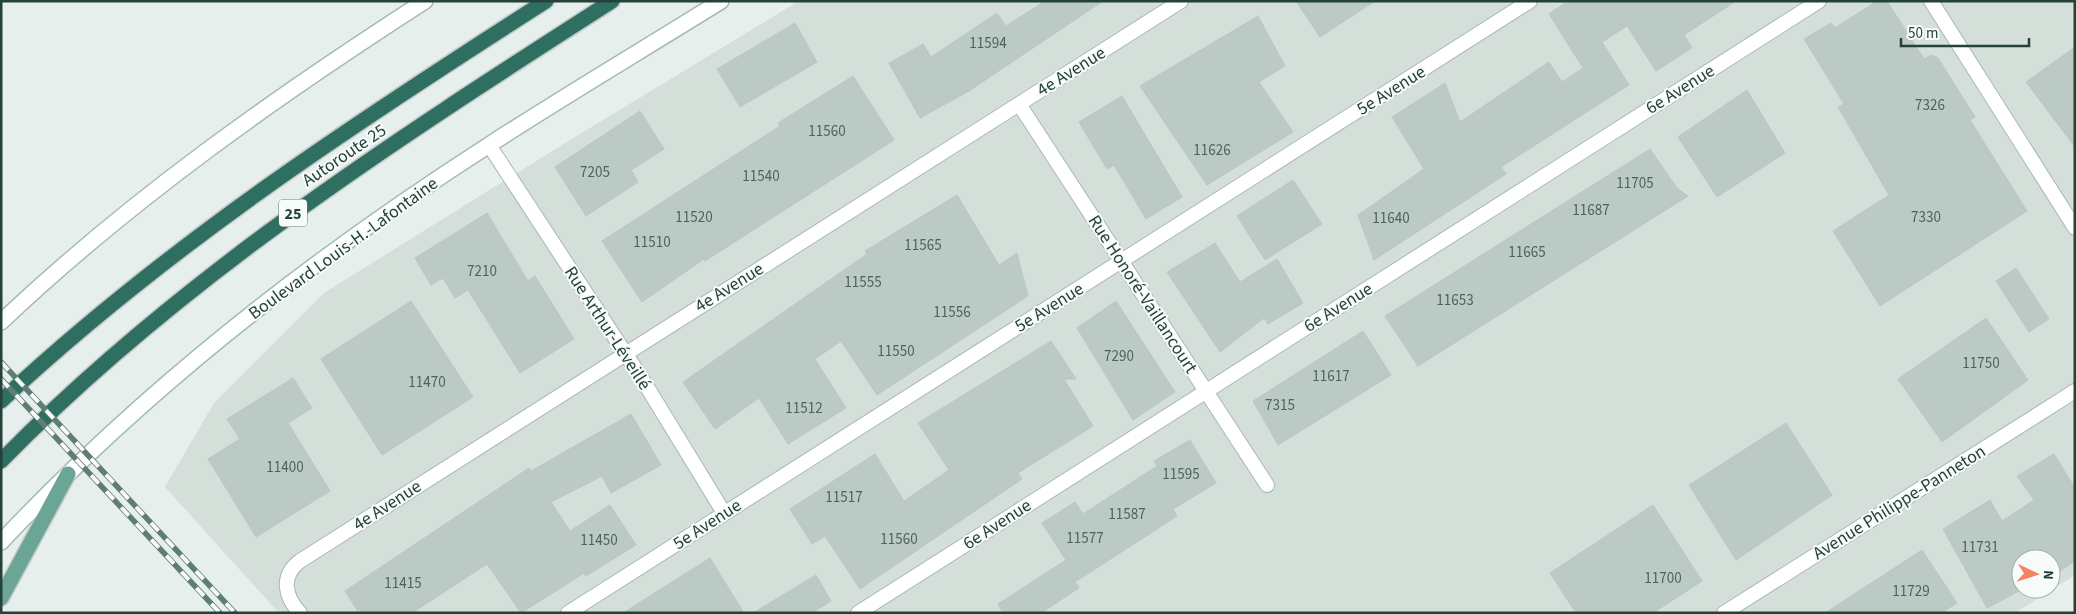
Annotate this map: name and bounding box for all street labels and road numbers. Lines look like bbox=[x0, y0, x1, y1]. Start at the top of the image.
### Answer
street label: 4e Avenue bbox=[1032, 40, 1111, 102]
street label: 6e Avenue bbox=[1641, 58, 1720, 120]
street label: 5e Avenue bbox=[1352, 59, 1431, 121]
street label: Autoroute 25 bbox=[297, 118, 391, 193]
street label: Boulevard Louis-H.-Lafontaine bbox=[243, 171, 443, 326]
road number: 25 bbox=[279, 200, 307, 227]
street label: Rue Honoré-Vaillancourt bbox=[1082, 210, 1203, 378]
street label: 4e Avenue bbox=[690, 256, 769, 318]
street label: Rue Arthur-Léveillé bbox=[558, 261, 657, 395]
street label: 5e Avenue bbox=[1010, 276, 1089, 338]
street label: 6e Avenue bbox=[1299, 276, 1378, 338]
street label: Avenue Philippe-Panneton bbox=[1808, 439, 1991, 566]
street label: 4e Avenue bbox=[348, 474, 426, 537]
street label: 5e Avenue bbox=[668, 493, 746, 556]
street label: 6e Avenue bbox=[958, 493, 1036, 556]

